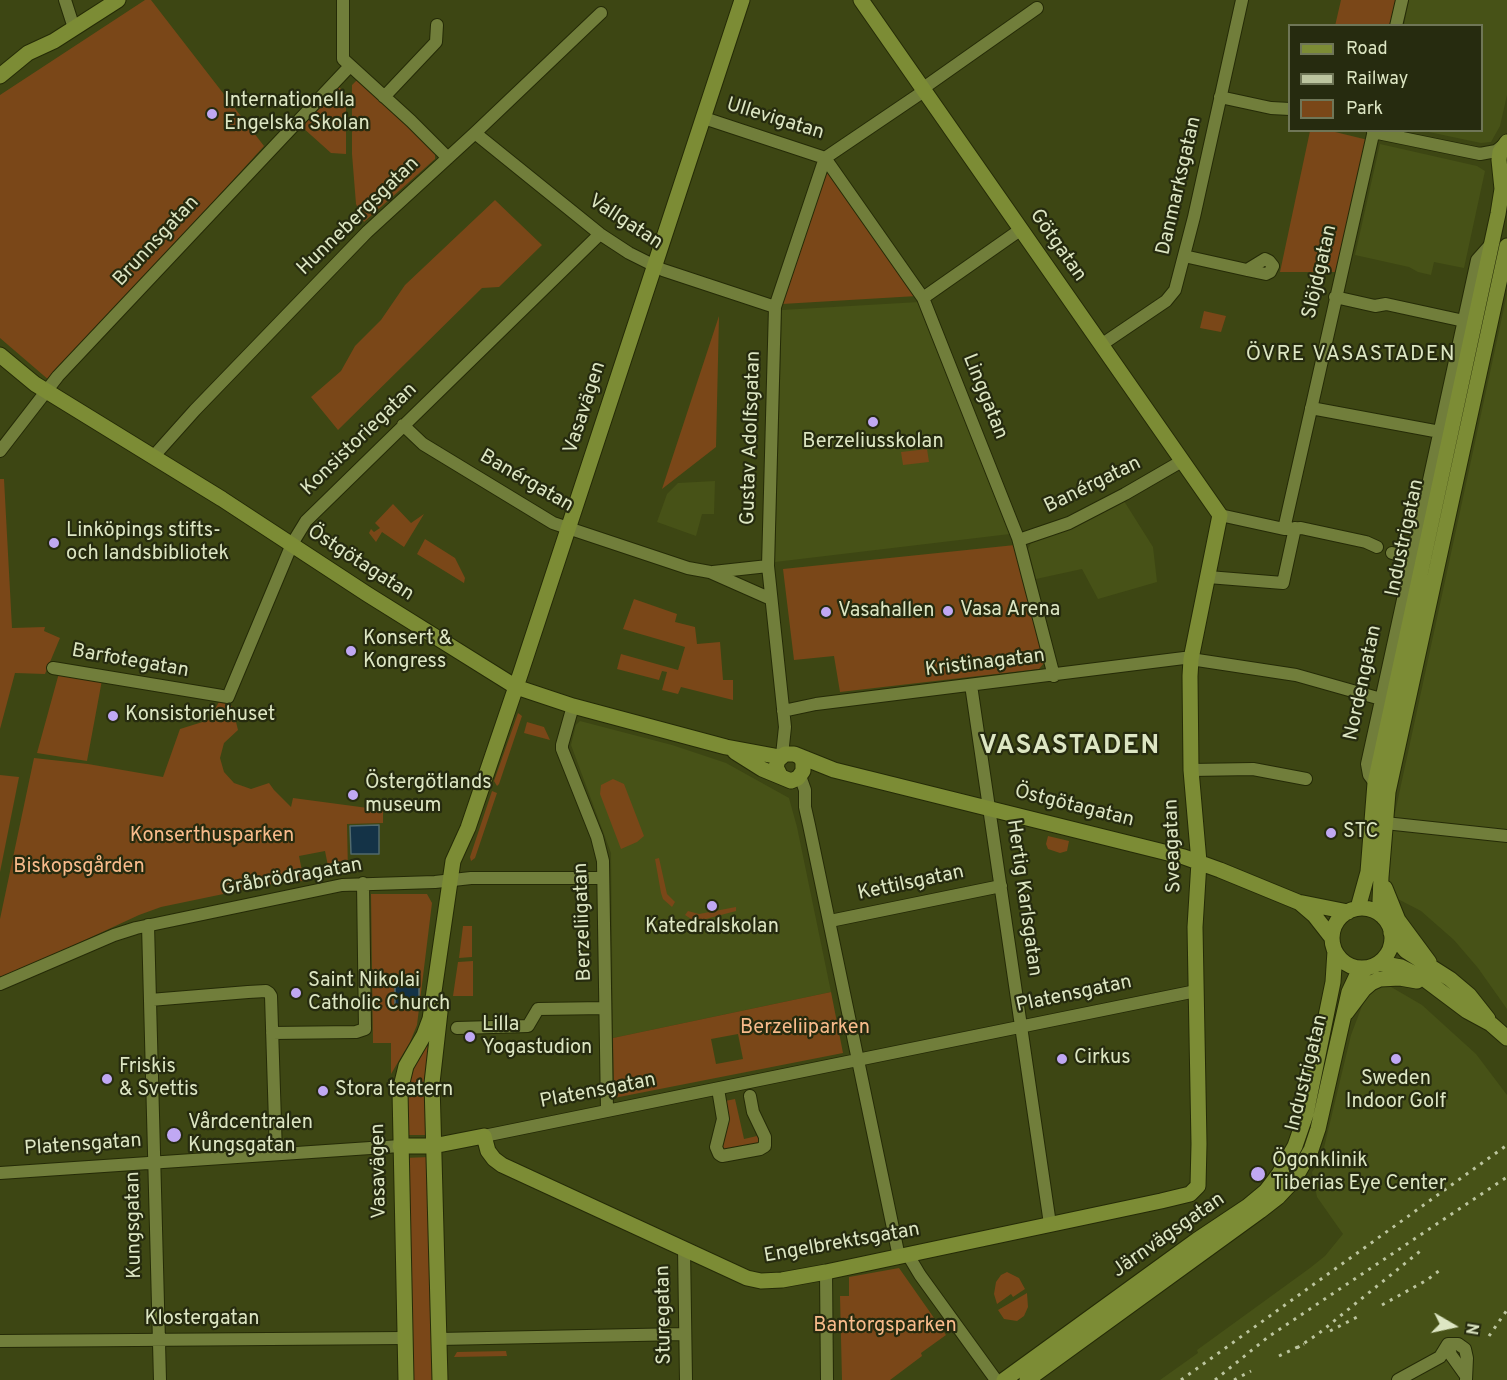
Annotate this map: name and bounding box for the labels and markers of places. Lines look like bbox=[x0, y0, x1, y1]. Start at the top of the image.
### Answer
place label: Internationella Engelska Skolan bbox=[224, 90, 370, 137]
marker: Internationella Engelska Skolan bbox=[205, 107, 219, 121]
marker: Berzeliusskolan bbox=[866, 415, 880, 429]
place label: Berzeliusskolan bbox=[802, 431, 944, 455]
place label: Linköpings stifts- och landsbibliotek bbox=[66, 520, 229, 567]
marker: Linköpings stifts- och landsbibliotek bbox=[47, 536, 61, 550]
place label: Vasa Arena bbox=[960, 599, 1060, 623]
place label: Vasahallen bbox=[838, 600, 934, 624]
marker: Vasa Arena bbox=[941, 604, 955, 618]
marker: Vasahallen bbox=[819, 605, 833, 619]
place label: Konsert & Kongress bbox=[363, 628, 452, 675]
marker: Konsert & Kongress bbox=[344, 644, 358, 658]
place label: Konsistoriehuset bbox=[125, 704, 275, 728]
marker: Konsistoriehuset bbox=[106, 709, 120, 723]
place label: Östergötlands museum bbox=[365, 772, 492, 819]
marker: Östergötlands museum bbox=[346, 788, 360, 802]
place label: STC bbox=[1343, 821, 1378, 845]
marker: STC bbox=[1324, 826, 1338, 840]
marker: Katedralskolan bbox=[705, 899, 719, 913]
place label: Katedralskolan bbox=[645, 916, 779, 940]
place label: Saint Nikolai Catholic Church bbox=[308, 970, 450, 1017]
marker: Saint Nikolai Catholic Church bbox=[289, 986, 303, 1000]
place label: Lilla Yogastudion bbox=[482, 1014, 592, 1061]
marker: Lilla Yogastudion bbox=[463, 1030, 477, 1044]
place label: Cirkus bbox=[1074, 1047, 1131, 1071]
marker: Cirkus bbox=[1055, 1052, 1069, 1066]
marker: Sweden Indoor Golf bbox=[1389, 1052, 1403, 1066]
place label: Friskis & Svettis bbox=[119, 1056, 198, 1103]
place label: Sweden Indoor Golf bbox=[1346, 1068, 1446, 1115]
marker: Friskis & Svettis bbox=[100, 1072, 114, 1086]
place label: Stora teatern bbox=[335, 1079, 453, 1103]
marker: Stora teatern bbox=[316, 1084, 330, 1098]
place label: Vårdcentralen Kungsgatan bbox=[188, 1112, 313, 1159]
marker: Vårdcentralen Kungsgatan bbox=[165, 1126, 183, 1144]
place label: Ögonklinik Tiberias Eye Center bbox=[1272, 1150, 1447, 1197]
marker: Ögonklinik Tiberias Eye Center bbox=[1249, 1165, 1267, 1183]

